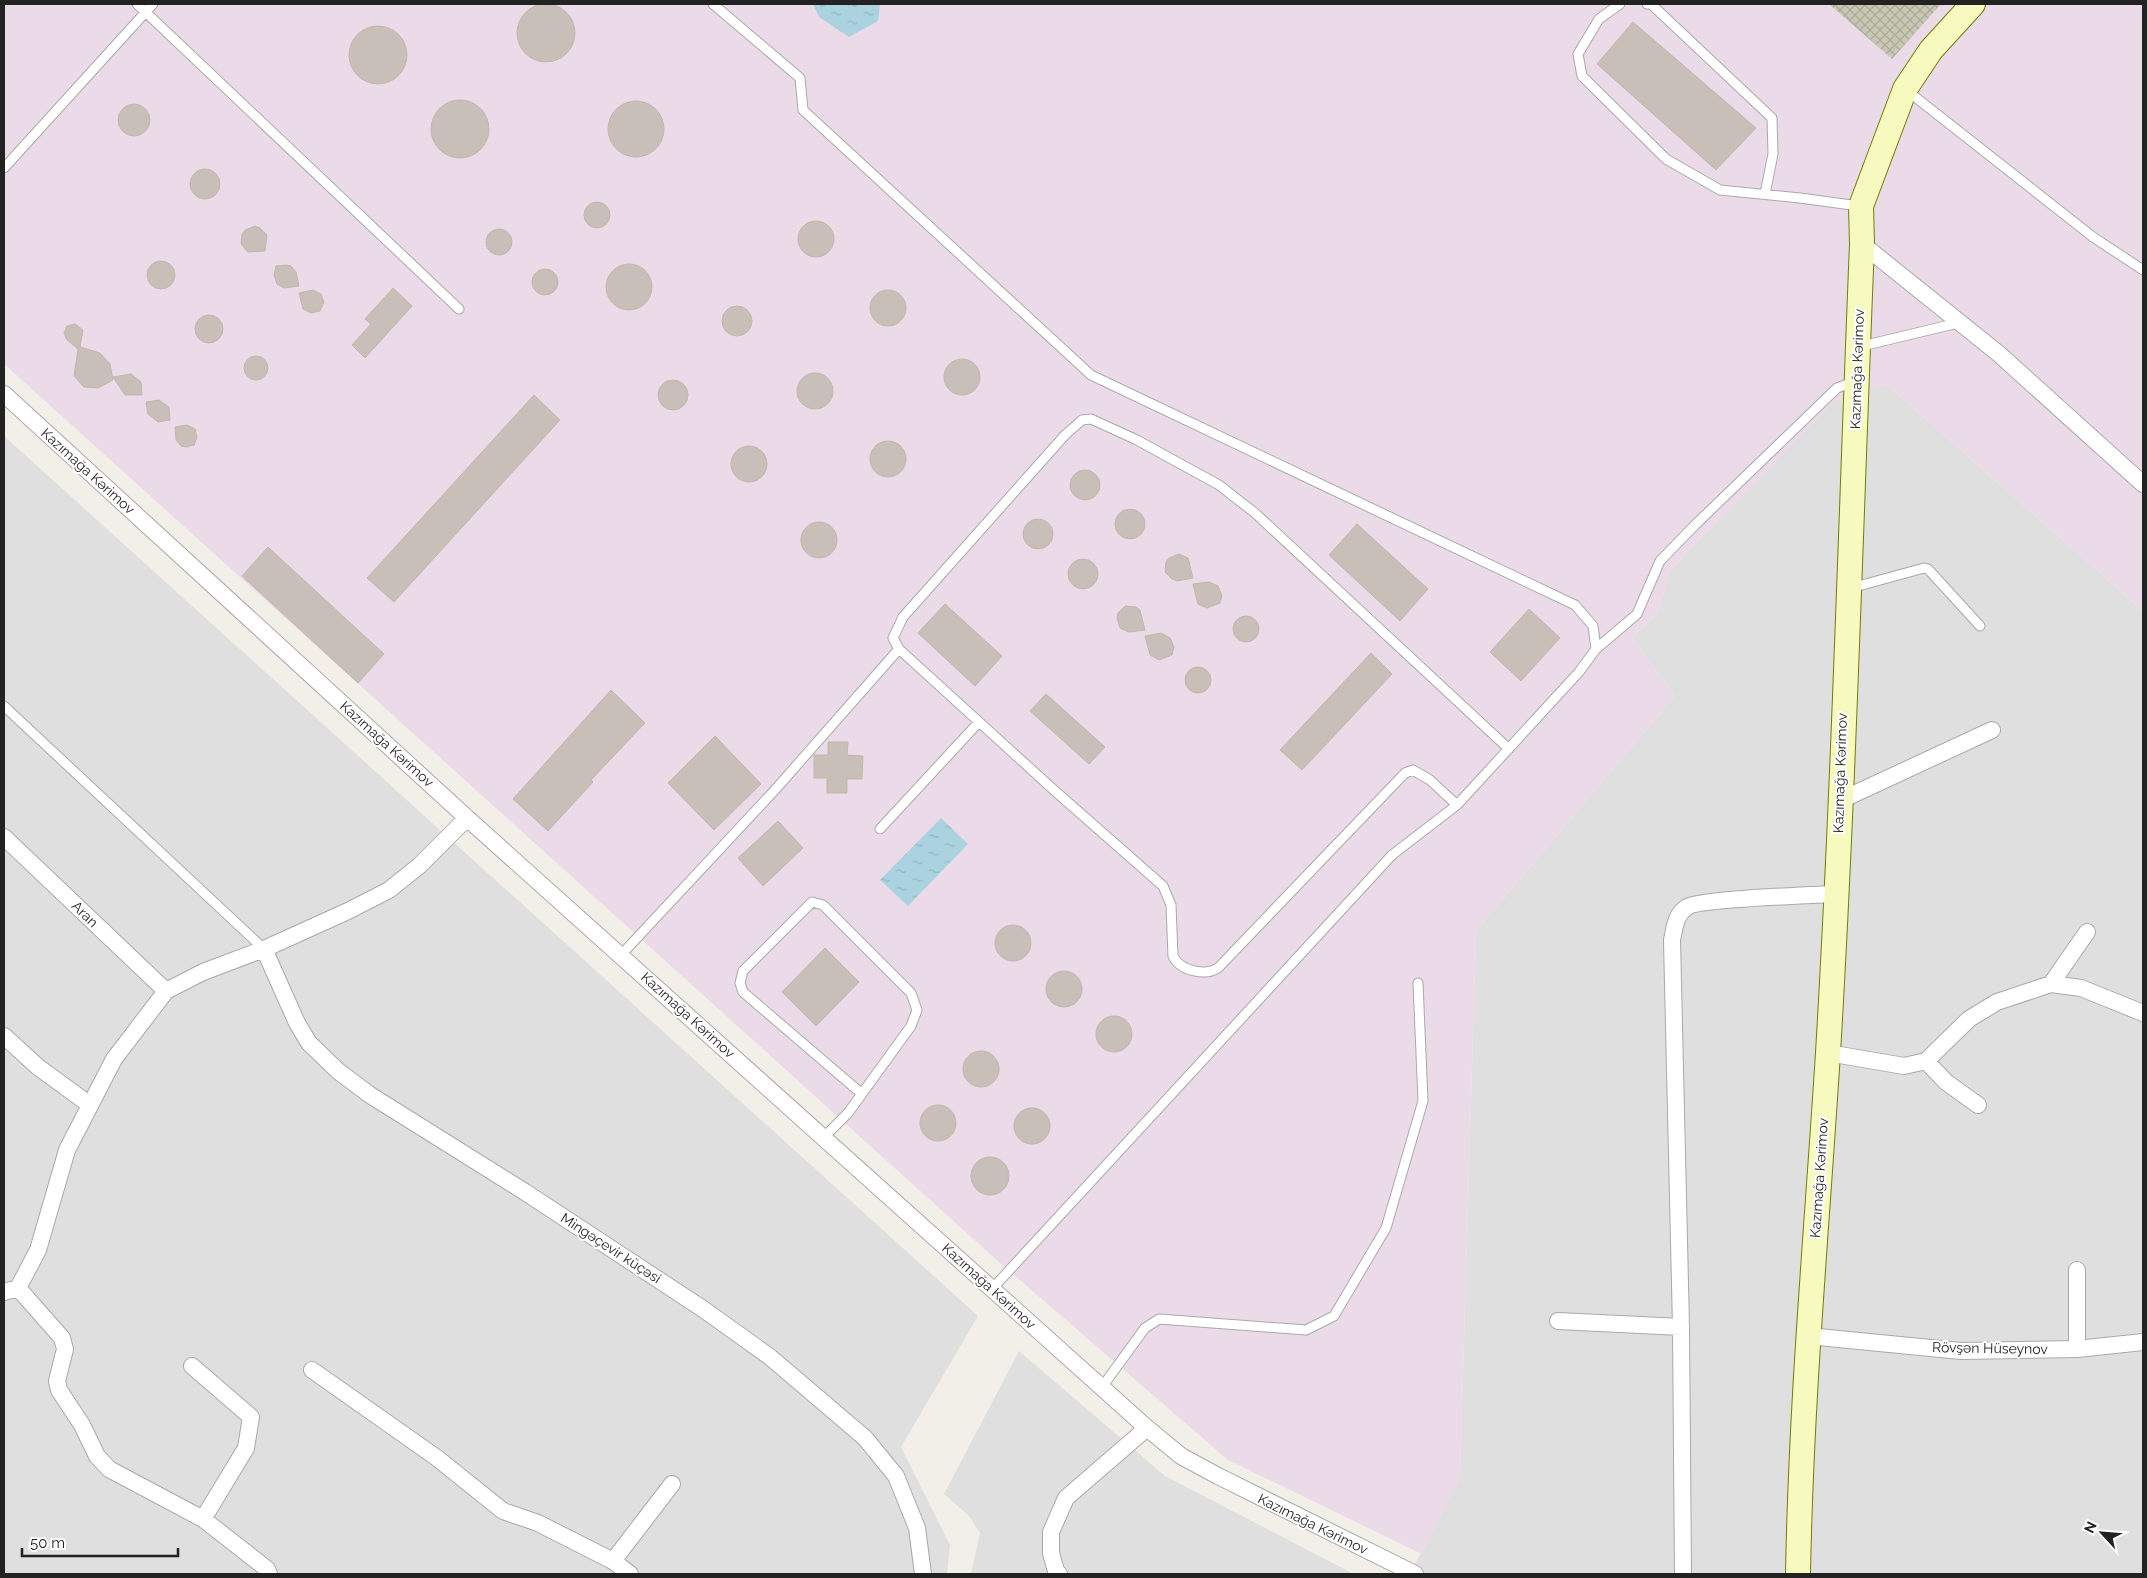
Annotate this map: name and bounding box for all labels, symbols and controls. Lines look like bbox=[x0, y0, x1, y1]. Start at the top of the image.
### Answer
street label: Kazımağa Kərimov bbox=[1847, 308, 1867, 429]
street label: Kazımağa Kərimov bbox=[38, 425, 138, 518]
street label: Kazımağa Kərimov bbox=[337, 698, 437, 791]
street label: Kazımağa Kərimov bbox=[1830, 712, 1850, 833]
street label: Aran bbox=[69, 898, 101, 930]
street label: Kazımağa Kərimov bbox=[638, 969, 738, 1062]
street label: Kazımağa Kərimov bbox=[1807, 1117, 1831, 1239]
street label: Mingəçevir küçəsi bbox=[558, 1210, 664, 1286]
street label: Kazımağa Kərimov bbox=[939, 1240, 1039, 1333]
street label: Rövşən Hüseynov bbox=[1932, 1339, 2049, 1357]
street label: Kazımağa Kərimov bbox=[1255, 1490, 1371, 1558]
north arrow bbox=[2077, 1508, 2127, 1558]
text: N bbox=[2081, 1519, 2100, 1536]
scale bar bbox=[22, 1526, 179, 1558]
text: 50 m bbox=[30, 1534, 65, 1552]

